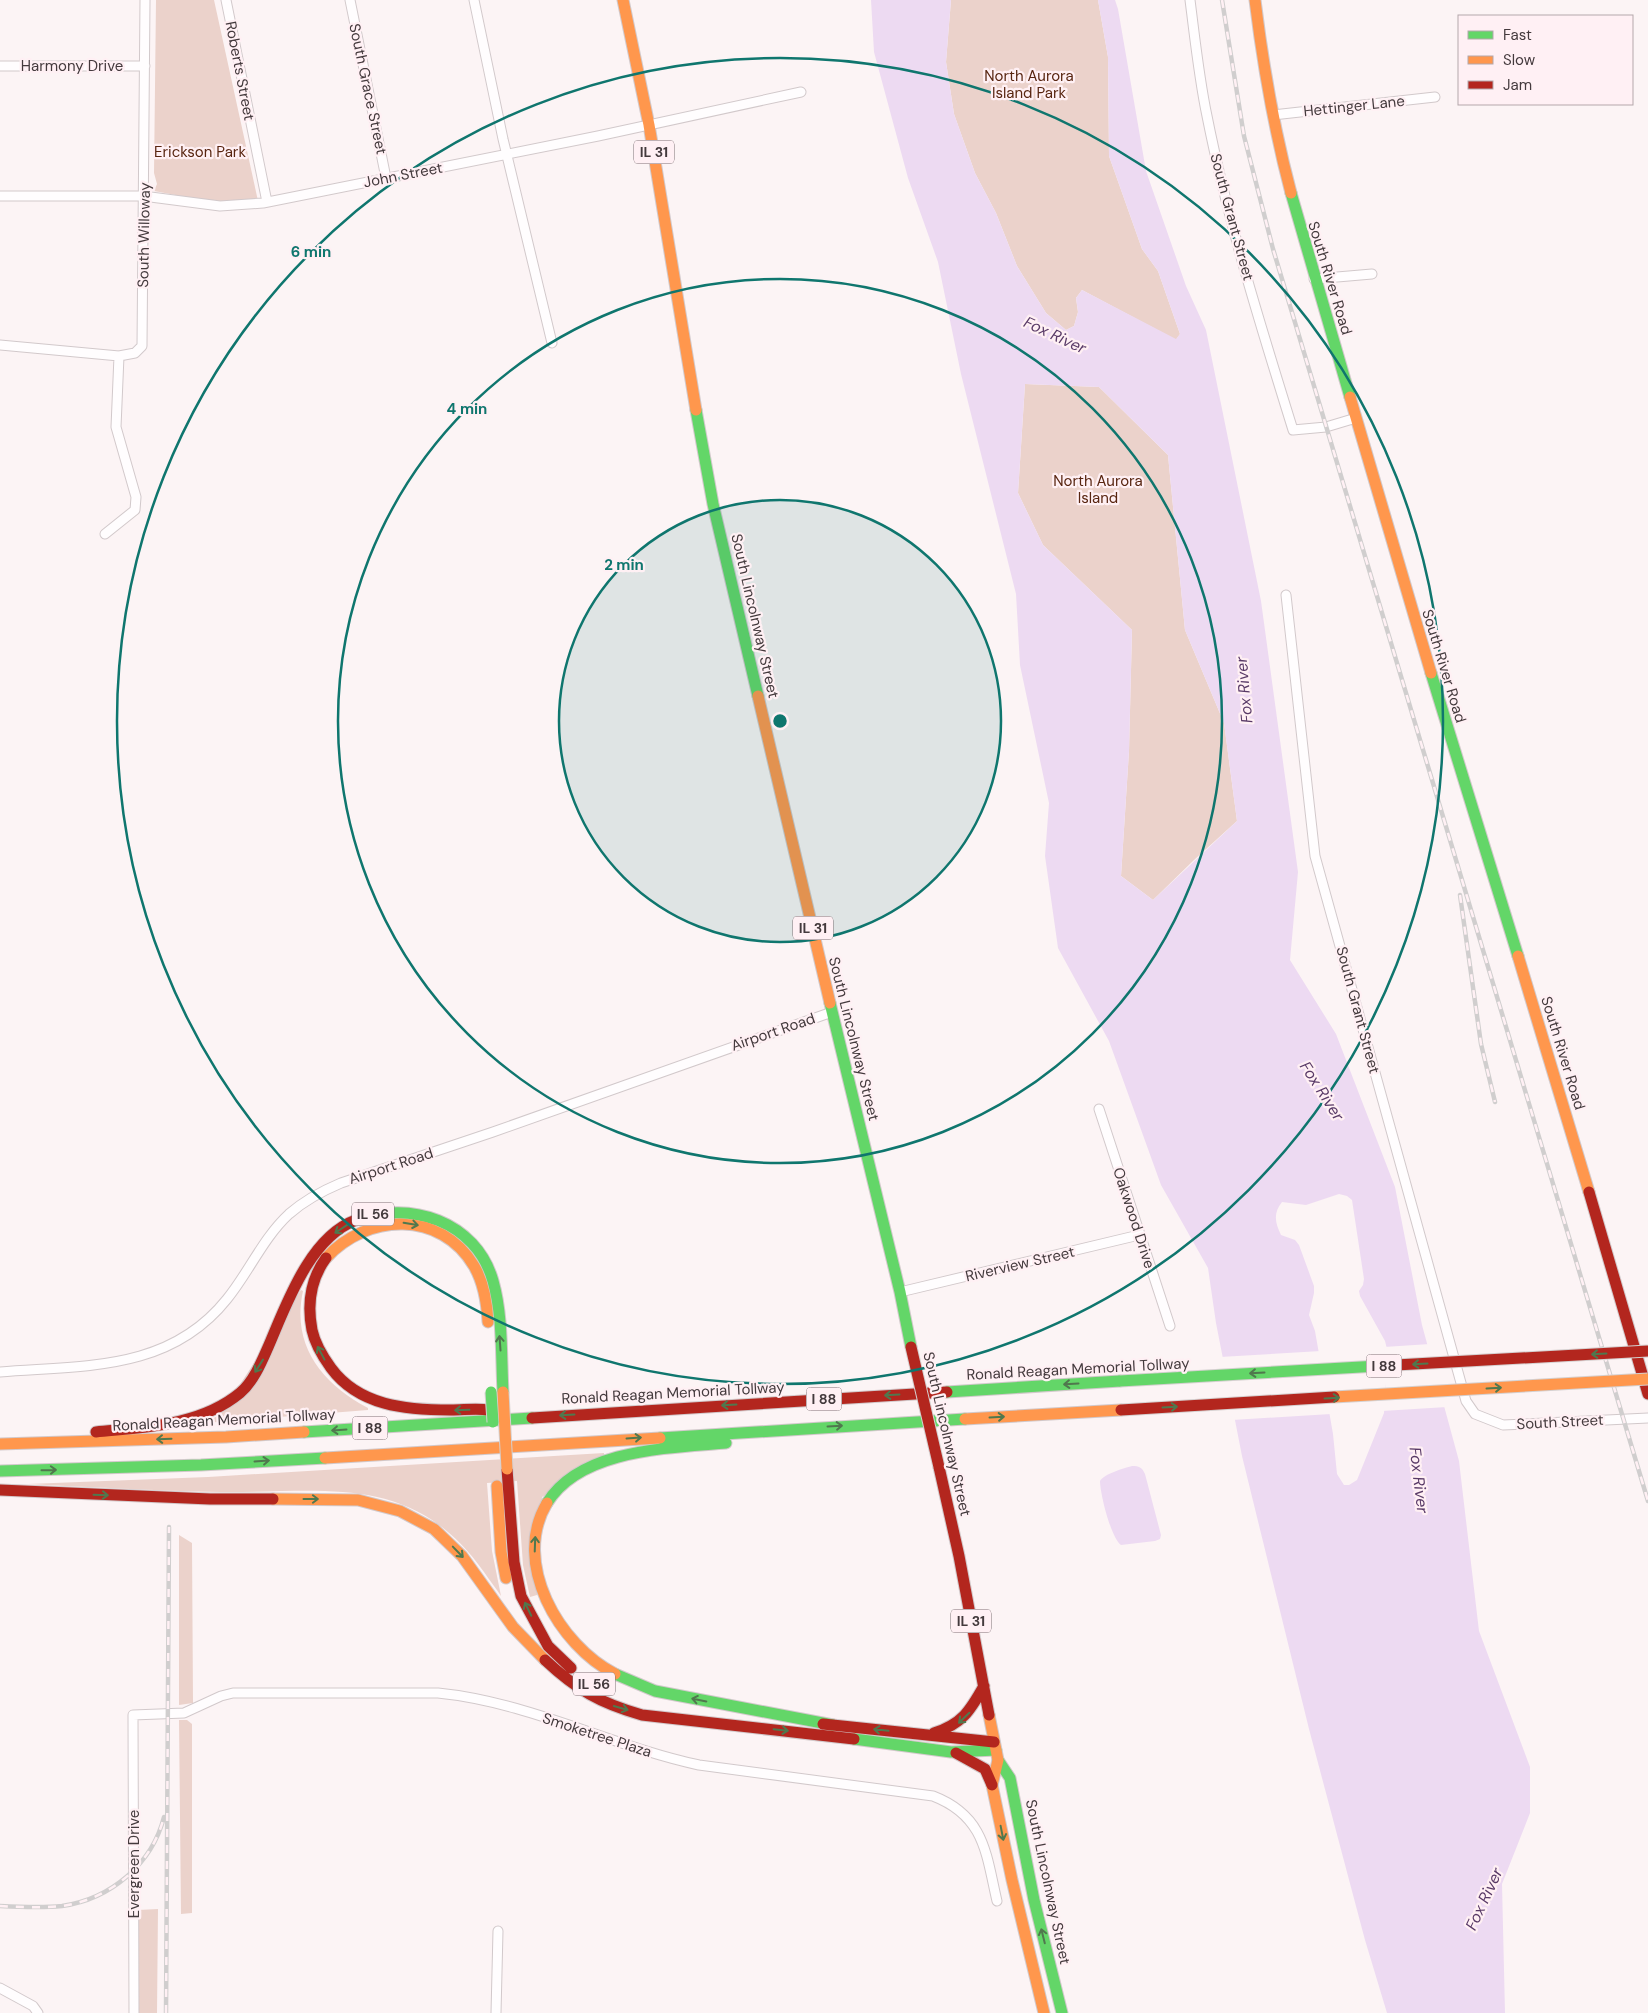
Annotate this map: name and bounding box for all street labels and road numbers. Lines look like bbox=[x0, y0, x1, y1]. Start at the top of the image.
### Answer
street label: Roberts Street bbox=[221, 20, 259, 122]
street label: South Grace Street bbox=[344, 22, 392, 156]
street label: Harmony Drive bbox=[21, 56, 123, 76]
street label: Hettinger Lane bbox=[1302, 91, 1406, 121]
road number: IL 31 bbox=[634, 140, 674, 163]
street label: South Grant Street bbox=[1205, 151, 1259, 283]
street label: John Street bbox=[362, 158, 444, 192]
street label: South Willoway bbox=[133, 181, 155, 288]
street label: South River Road bbox=[1303, 219, 1357, 337]
street label: South Lincolnway Street bbox=[726, 532, 784, 700]
street label: South River Road bbox=[1417, 607, 1471, 725]
road number: IL 31 bbox=[793, 916, 833, 940]
street label: South Grant Street bbox=[1331, 944, 1385, 1076]
street label: South Lincolnway Street bbox=[824, 955, 884, 1123]
street label: South River Road bbox=[1536, 994, 1590, 1112]
street label: Airport Road bbox=[728, 1008, 818, 1056]
street label: Airport Road bbox=[346, 1143, 436, 1189]
street label: Oakwood Drive bbox=[1108, 1165, 1160, 1271]
road number: IL 56 bbox=[352, 1202, 394, 1226]
street label: Riverview Street bbox=[963, 1242, 1077, 1286]
street label: South Lincolnway Street bbox=[918, 1350, 976, 1518]
street label: Ronald Reagan Memorial Tollway bbox=[966, 1353, 1191, 1385]
road number: I 88 bbox=[1366, 1354, 1402, 1378]
street label: Ronald Reagan Memorial Tollway bbox=[561, 1377, 786, 1409]
road number: I 88 bbox=[806, 1388, 842, 1410]
street label: Ronald Reagan Memorial Tollway bbox=[112, 1404, 337, 1436]
street label: South Street bbox=[1516, 1410, 1604, 1434]
road number: I 88 bbox=[352, 1416, 388, 1440]
road number: IL 31 bbox=[951, 1610, 991, 1632]
road number: IL 56 bbox=[573, 1672, 615, 1696]
street label: Smoketree Plaza bbox=[540, 1708, 654, 1762]
street label: South Lincolnway Street bbox=[1021, 1798, 1075, 1966]
street label: Evergreen Drive bbox=[124, 1810, 144, 1918]

